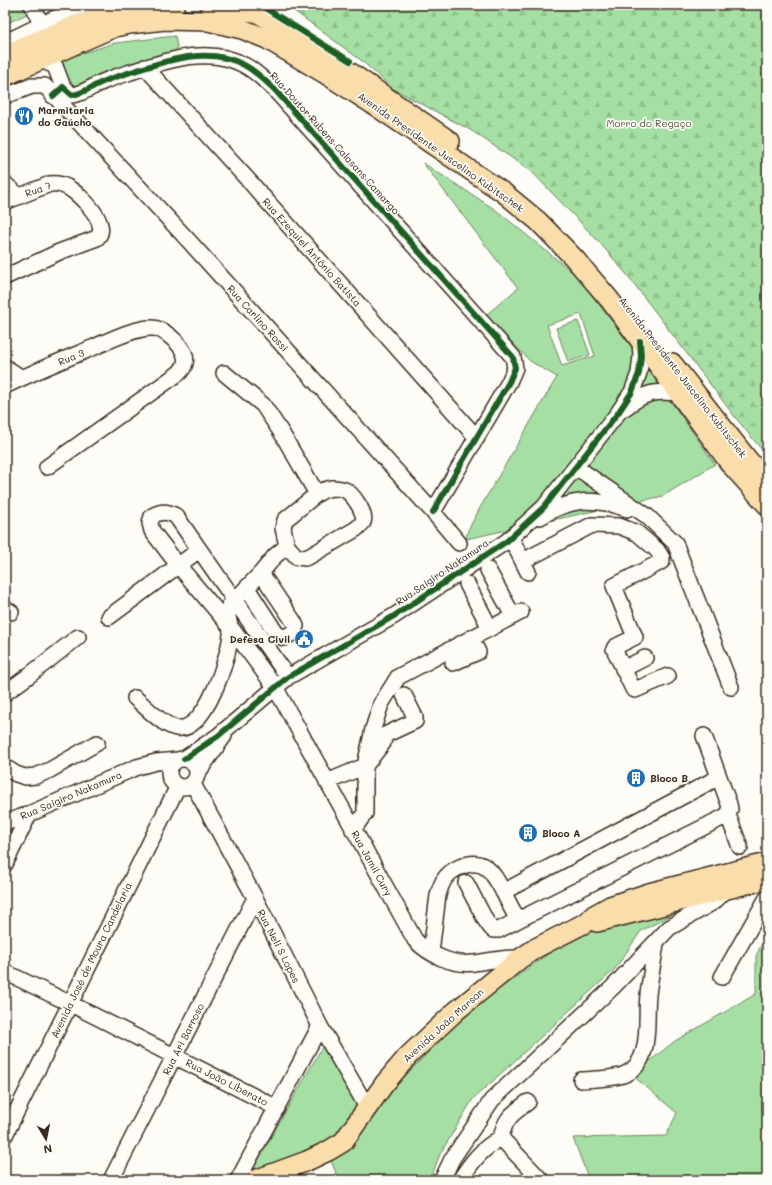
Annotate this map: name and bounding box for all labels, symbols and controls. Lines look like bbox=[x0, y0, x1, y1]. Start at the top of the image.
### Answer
street label: Rua Doutor Rubens Calasans Camargo bbox=[267, 69, 403, 217]
street label: Avenida Presidente Juscelino Kubitschek bbox=[355, 89, 527, 215]
place label: Marmitaria do Gaúcho bbox=[38, 103, 94, 129]
restaurant icon: Marmitaria do Gaúcho bbox=[13, 105, 35, 127]
park label: Morro do Regaço bbox=[607, 116, 692, 130]
street label: Rua 7 bbox=[23, 178, 53, 200]
street label: Rua Ezequiel Antônio Batista bbox=[259, 195, 365, 309]
street label: Rua Carlino Rossi bbox=[224, 282, 292, 354]
street label: Avenida Presidente Juscelino Kubitschek bbox=[616, 294, 750, 460]
street label: Rua 3 bbox=[56, 345, 86, 369]
street label: Rua Saigiro Nakamura bbox=[393, 536, 491, 608]
public building icon: Defesa Civil bbox=[293, 628, 315, 650]
place label: Defesa Civil bbox=[230, 632, 290, 646]
street label: Rua Saigiro Nakamura bbox=[18, 767, 124, 823]
building icon: Bloco B bbox=[625, 767, 647, 789]
place label: Bloco B bbox=[650, 771, 688, 785]
building icon: Bloco A bbox=[517, 822, 539, 844]
place label: Bloco A bbox=[542, 826, 580, 840]
street label: Rua Jamil Cury bbox=[348, 828, 396, 898]
street label: Avenida José de Moura Candelaria bbox=[47, 880, 135, 1040]
street label: Rua Neli S Lopes bbox=[254, 907, 304, 985]
street label: Avenida João Marson bbox=[400, 985, 486, 1065]
street label: Rua Ari Barroso bbox=[159, 1001, 207, 1077]
street label: Rua João Liberato bbox=[183, 1055, 271, 1109]
north arrow bbox=[26, 1119, 66, 1159]
text: N bbox=[42, 1141, 53, 1157]

